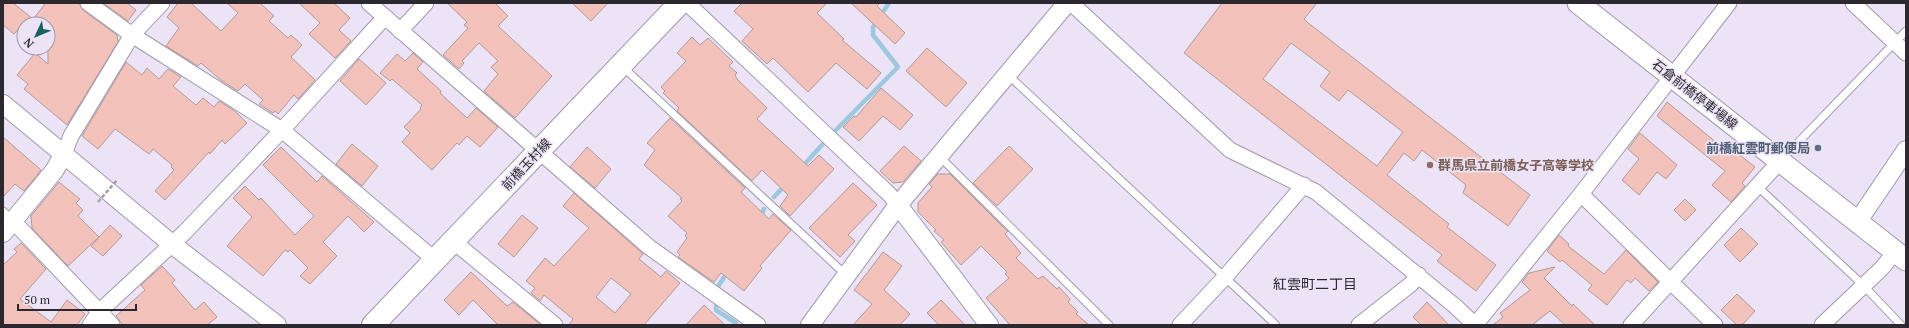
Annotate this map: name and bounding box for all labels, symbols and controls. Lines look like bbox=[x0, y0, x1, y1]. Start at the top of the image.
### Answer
north arrow bbox=[16, 16, 56, 56]
text: N bbox=[20, 35, 37, 51]
street label: 石倉前橋停車場線 bbox=[1648, 55, 1742, 133]
street label: 前橋玉村線 bbox=[497, 134, 555, 194]
place label: 前橋紅雲町郵便局 bbox=[1706, 139, 1810, 157]
marker: 前橋紅雲町郵便局 bbox=[1813, 143, 1823, 153]
place label: 群馬県立前橋女子高等学校 bbox=[1438, 156, 1594, 174]
marker: 群馬県立前橋女子高等学校 bbox=[1425, 160, 1435, 170]
district label: 紅雲町二丁目 bbox=[1273, 274, 1357, 293]
scale bar bbox=[18, 286, 136, 312]
text: 50 m bbox=[24, 292, 51, 307]

